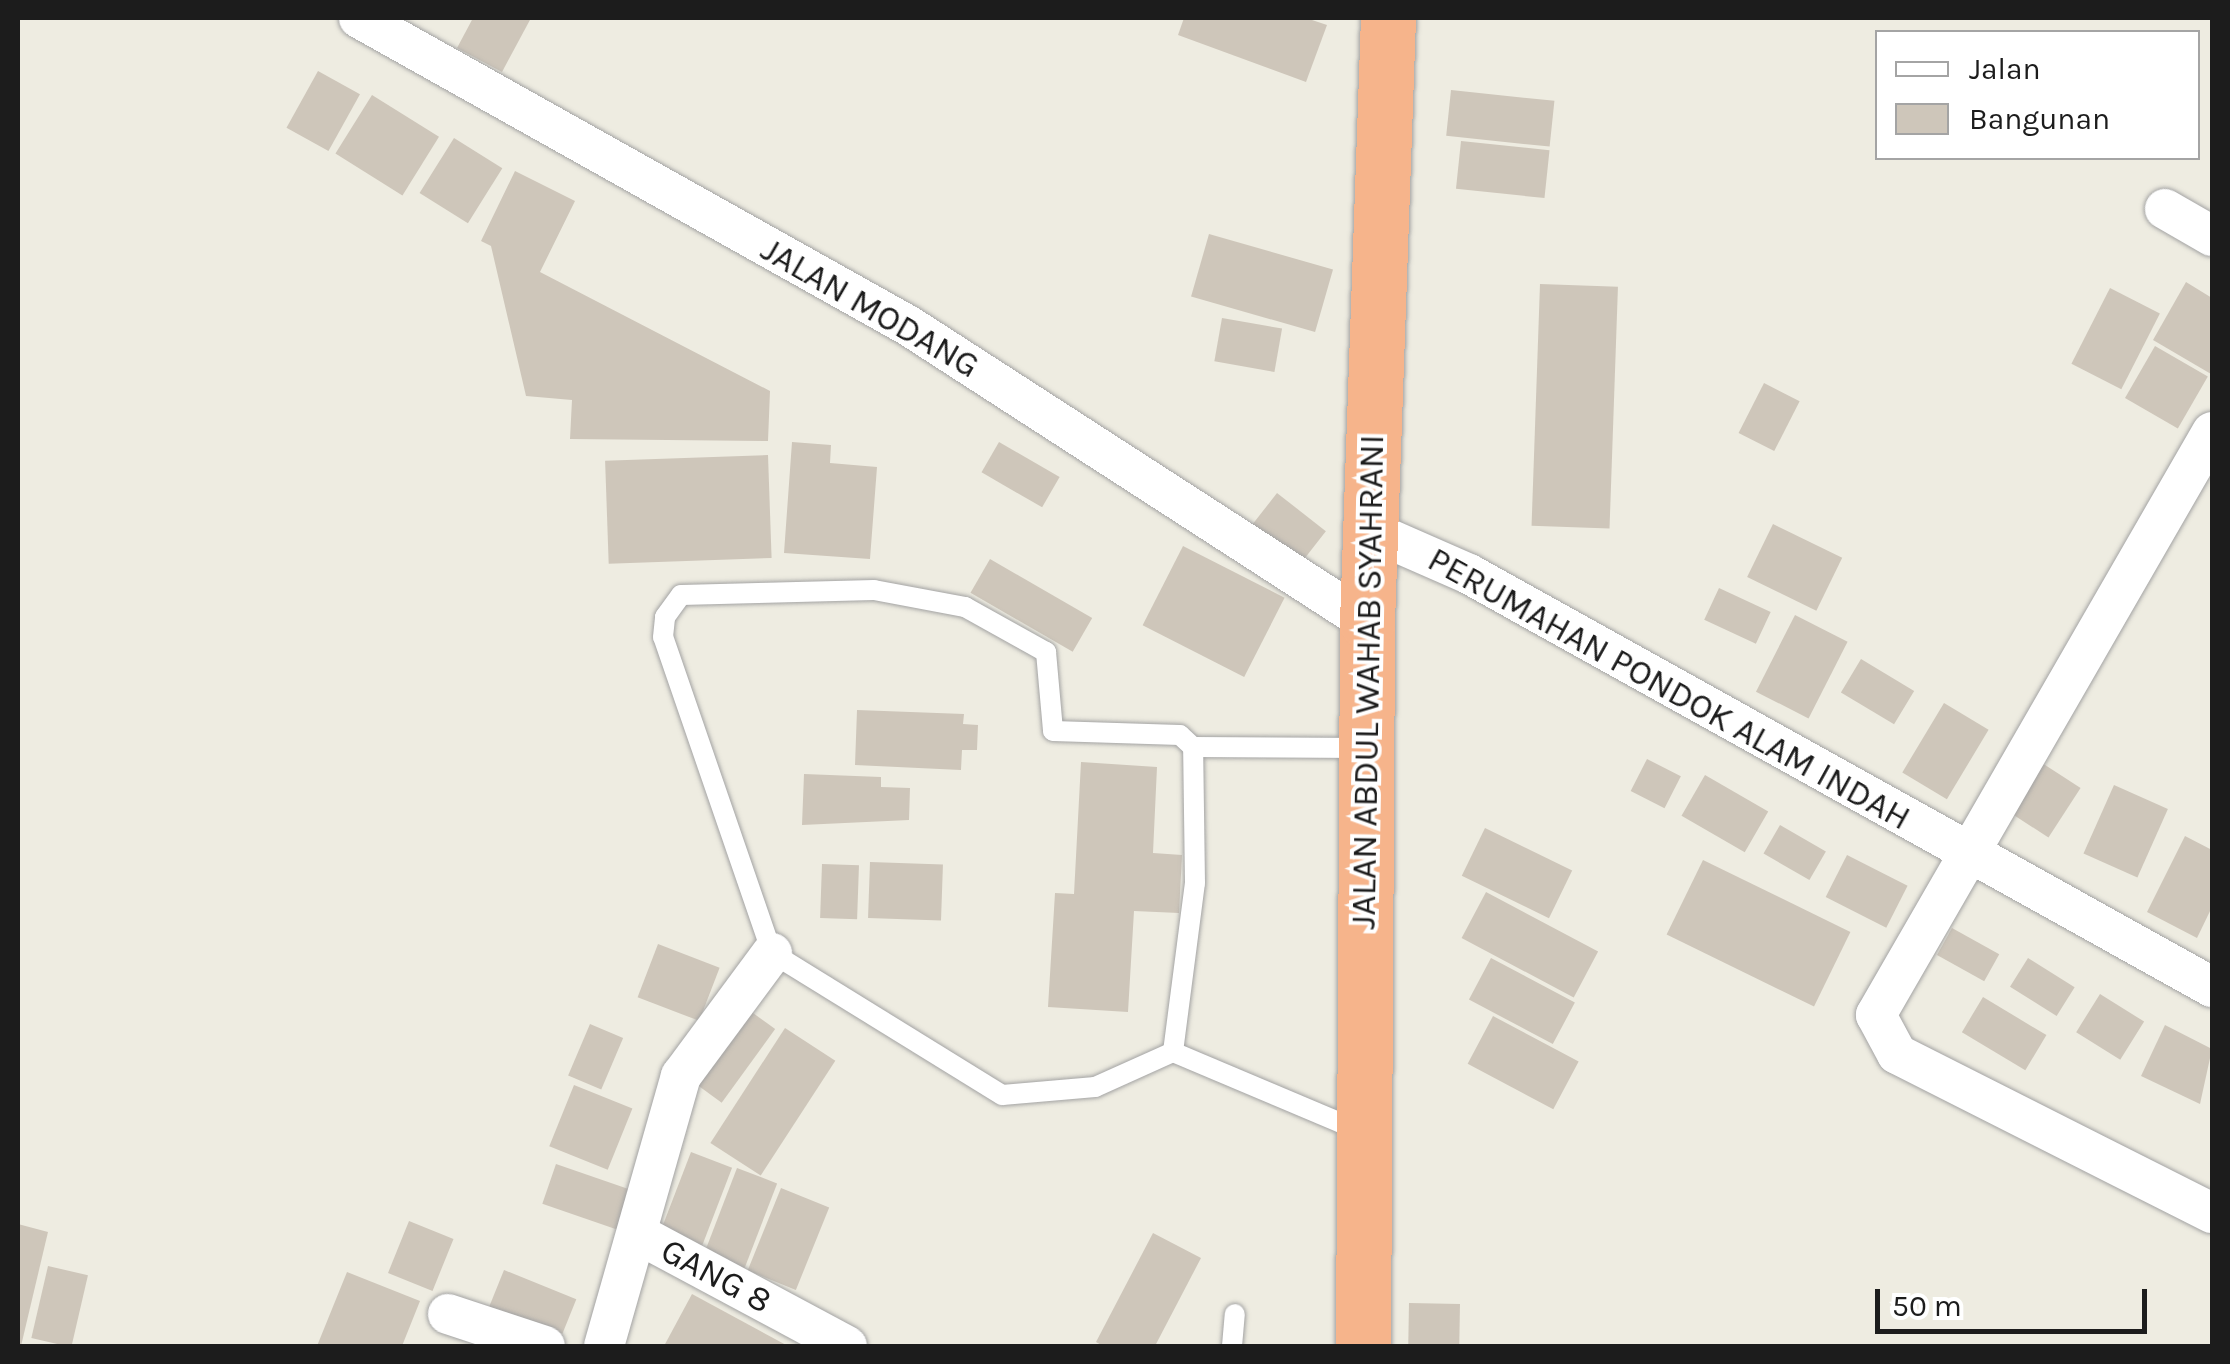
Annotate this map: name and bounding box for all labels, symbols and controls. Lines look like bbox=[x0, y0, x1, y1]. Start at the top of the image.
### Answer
legend bbox=[1875, 30, 2200, 160]
text: Jalan bbox=[1969, 51, 2041, 87]
text: Bangunan bbox=[1969, 101, 2110, 137]
street label: JALAN MODANG bbox=[753, 229, 987, 387]
street label: JALAN ABDUL WAHAB SYAHRANI bbox=[1343, 434, 1393, 930]
street label: PERUMAHAN PONDOK ALAM INDAH bbox=[1421, 539, 1917, 839]
street label: GANG 8 bbox=[654, 1230, 778, 1322]
scale bar bbox=[1880, 1269, 2152, 1331]
text: 50 m bbox=[1892, 1288, 1962, 1324]

